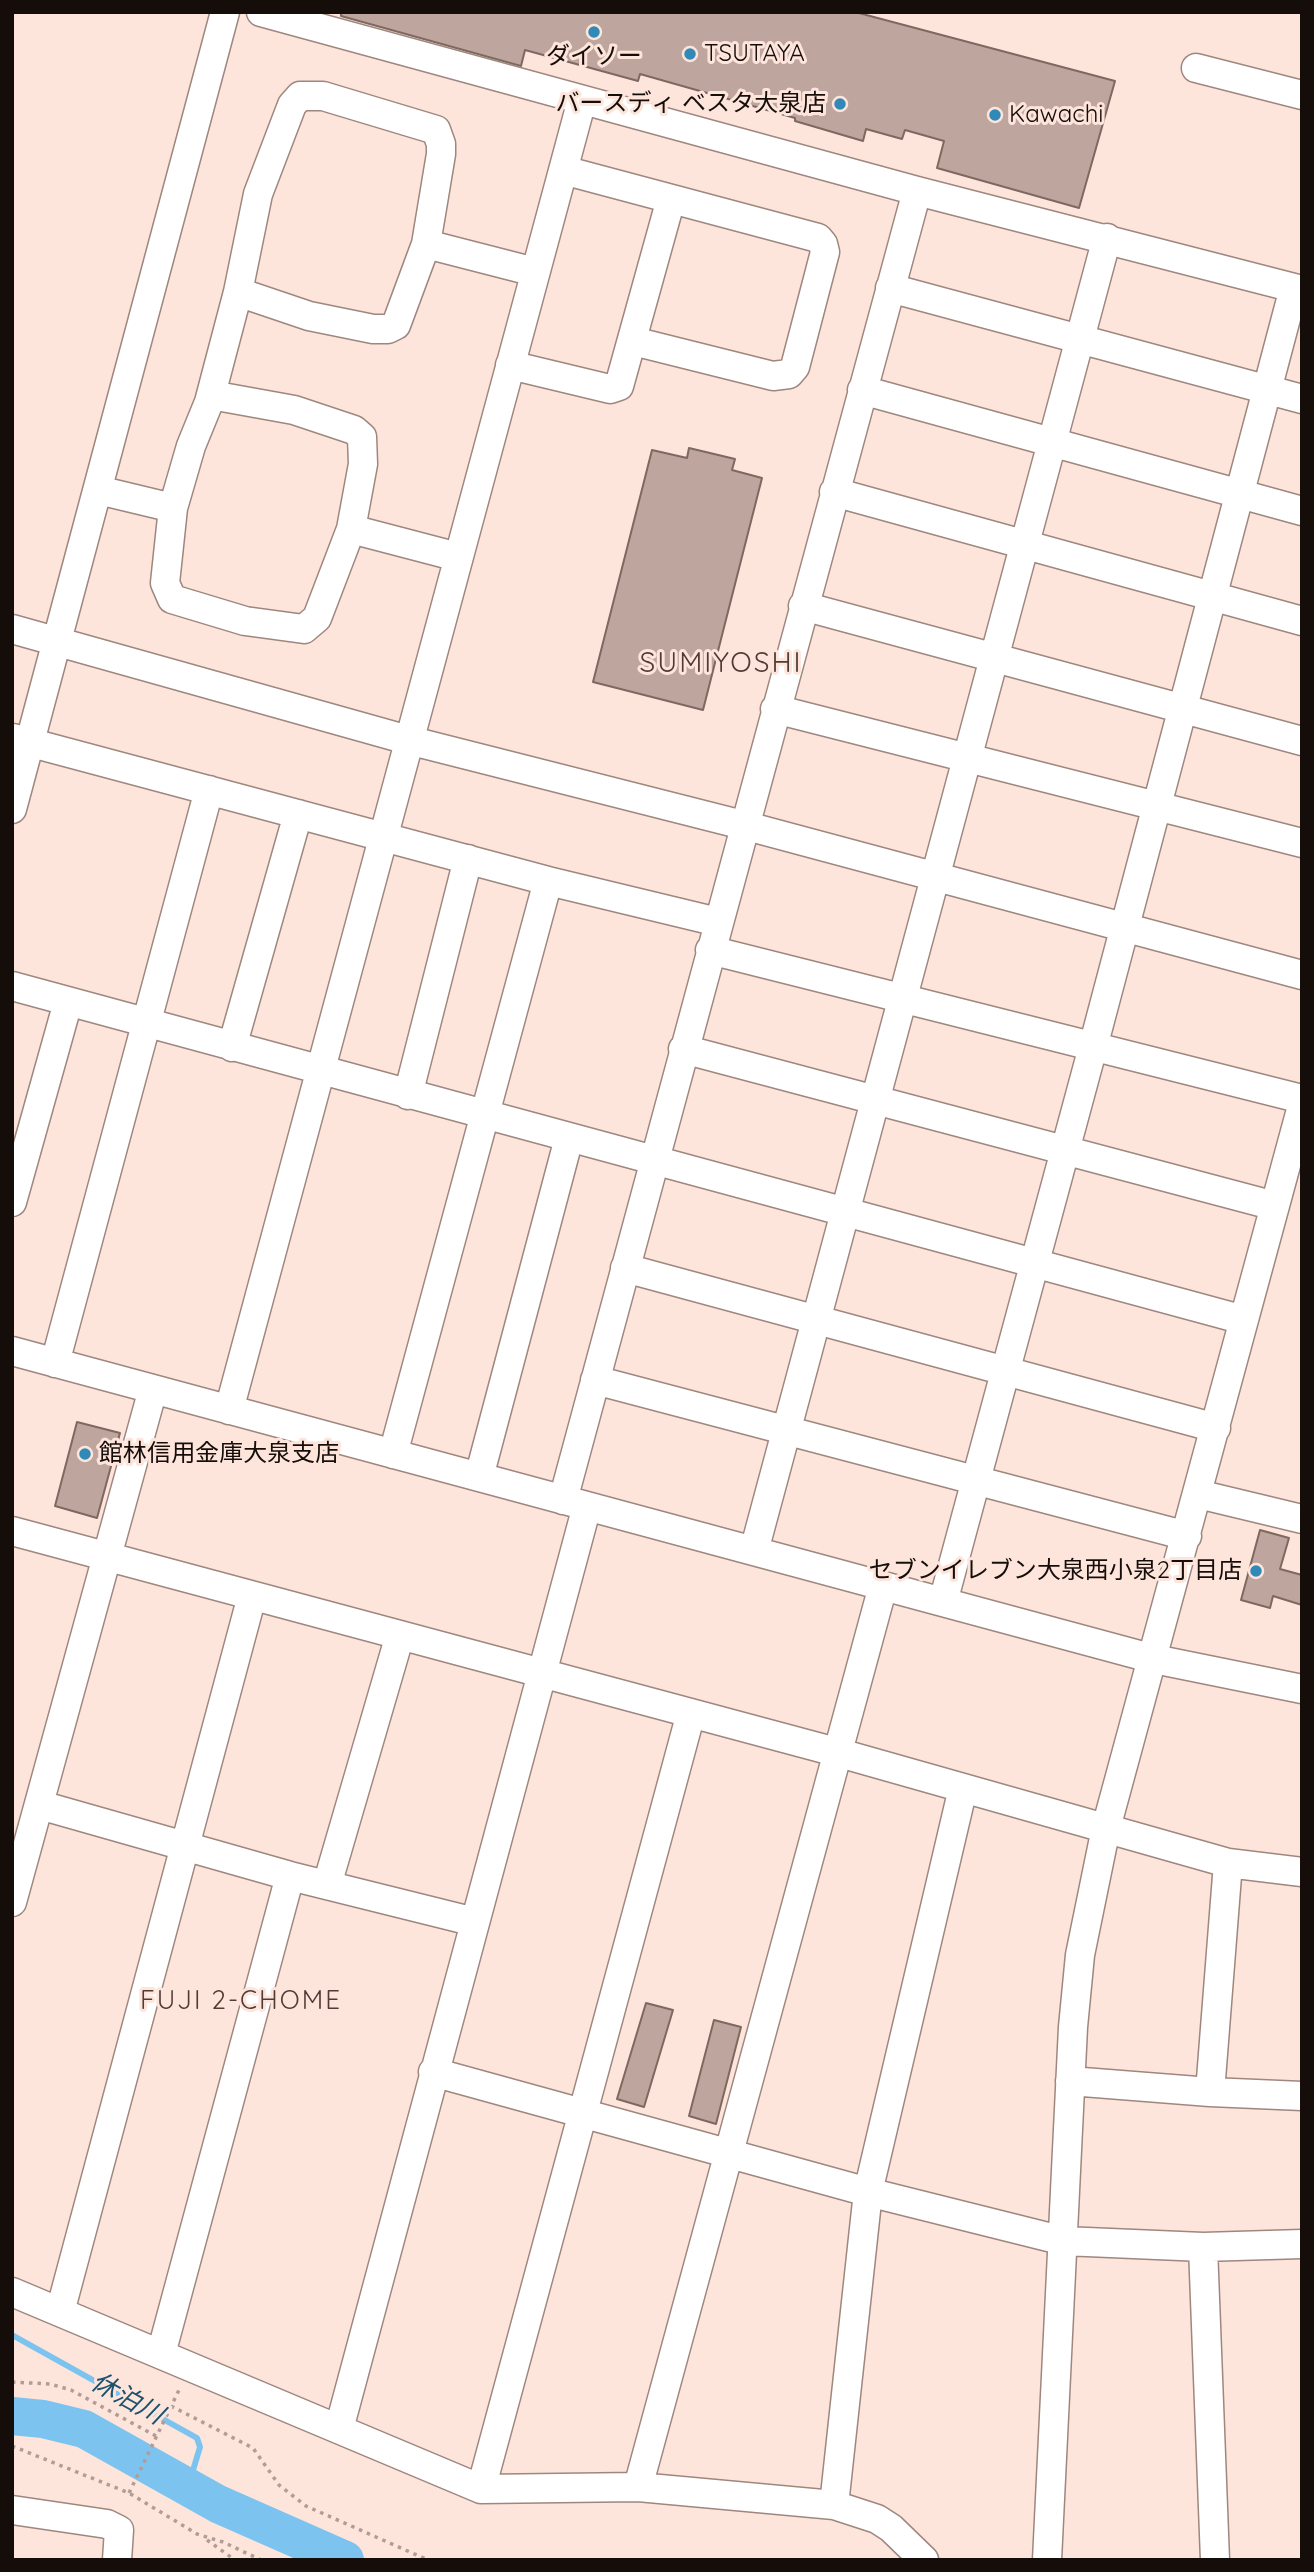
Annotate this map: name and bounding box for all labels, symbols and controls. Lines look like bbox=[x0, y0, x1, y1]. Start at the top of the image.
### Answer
marker: ダイソー bbox=[586, 24, 602, 40]
place label: TSUTAYA bbox=[704, 40, 805, 68]
place label: ダイソー bbox=[546, 43, 642, 71]
marker: TSUTAYA bbox=[682, 46, 698, 62]
place label: バースディ ベスタ大泉店 bbox=[555, 90, 826, 118]
marker: バースディ ベスタ大泉店 bbox=[832, 96, 848, 112]
place label: Kawachi bbox=[1009, 101, 1103, 129]
marker: Kawachi bbox=[987, 107, 1003, 123]
district label: SUMIYOSHI bbox=[641, 647, 801, 681]
place label: 館林信用金庫大泉支店 bbox=[99, 1440, 339, 1468]
marker: 館林信用金庫大泉支店 bbox=[77, 1446, 93, 1462]
place label: セブンイレブン大泉西小泉2丁目店 bbox=[869, 1557, 1242, 1585]
marker: セブンイレブン大泉西小泉2丁目店 bbox=[1248, 1563, 1264, 1579]
district label: FUJI 2-CHOME bbox=[142, 1985, 340, 2017]
water label: 休泊川 bbox=[85, 2366, 169, 2432]

